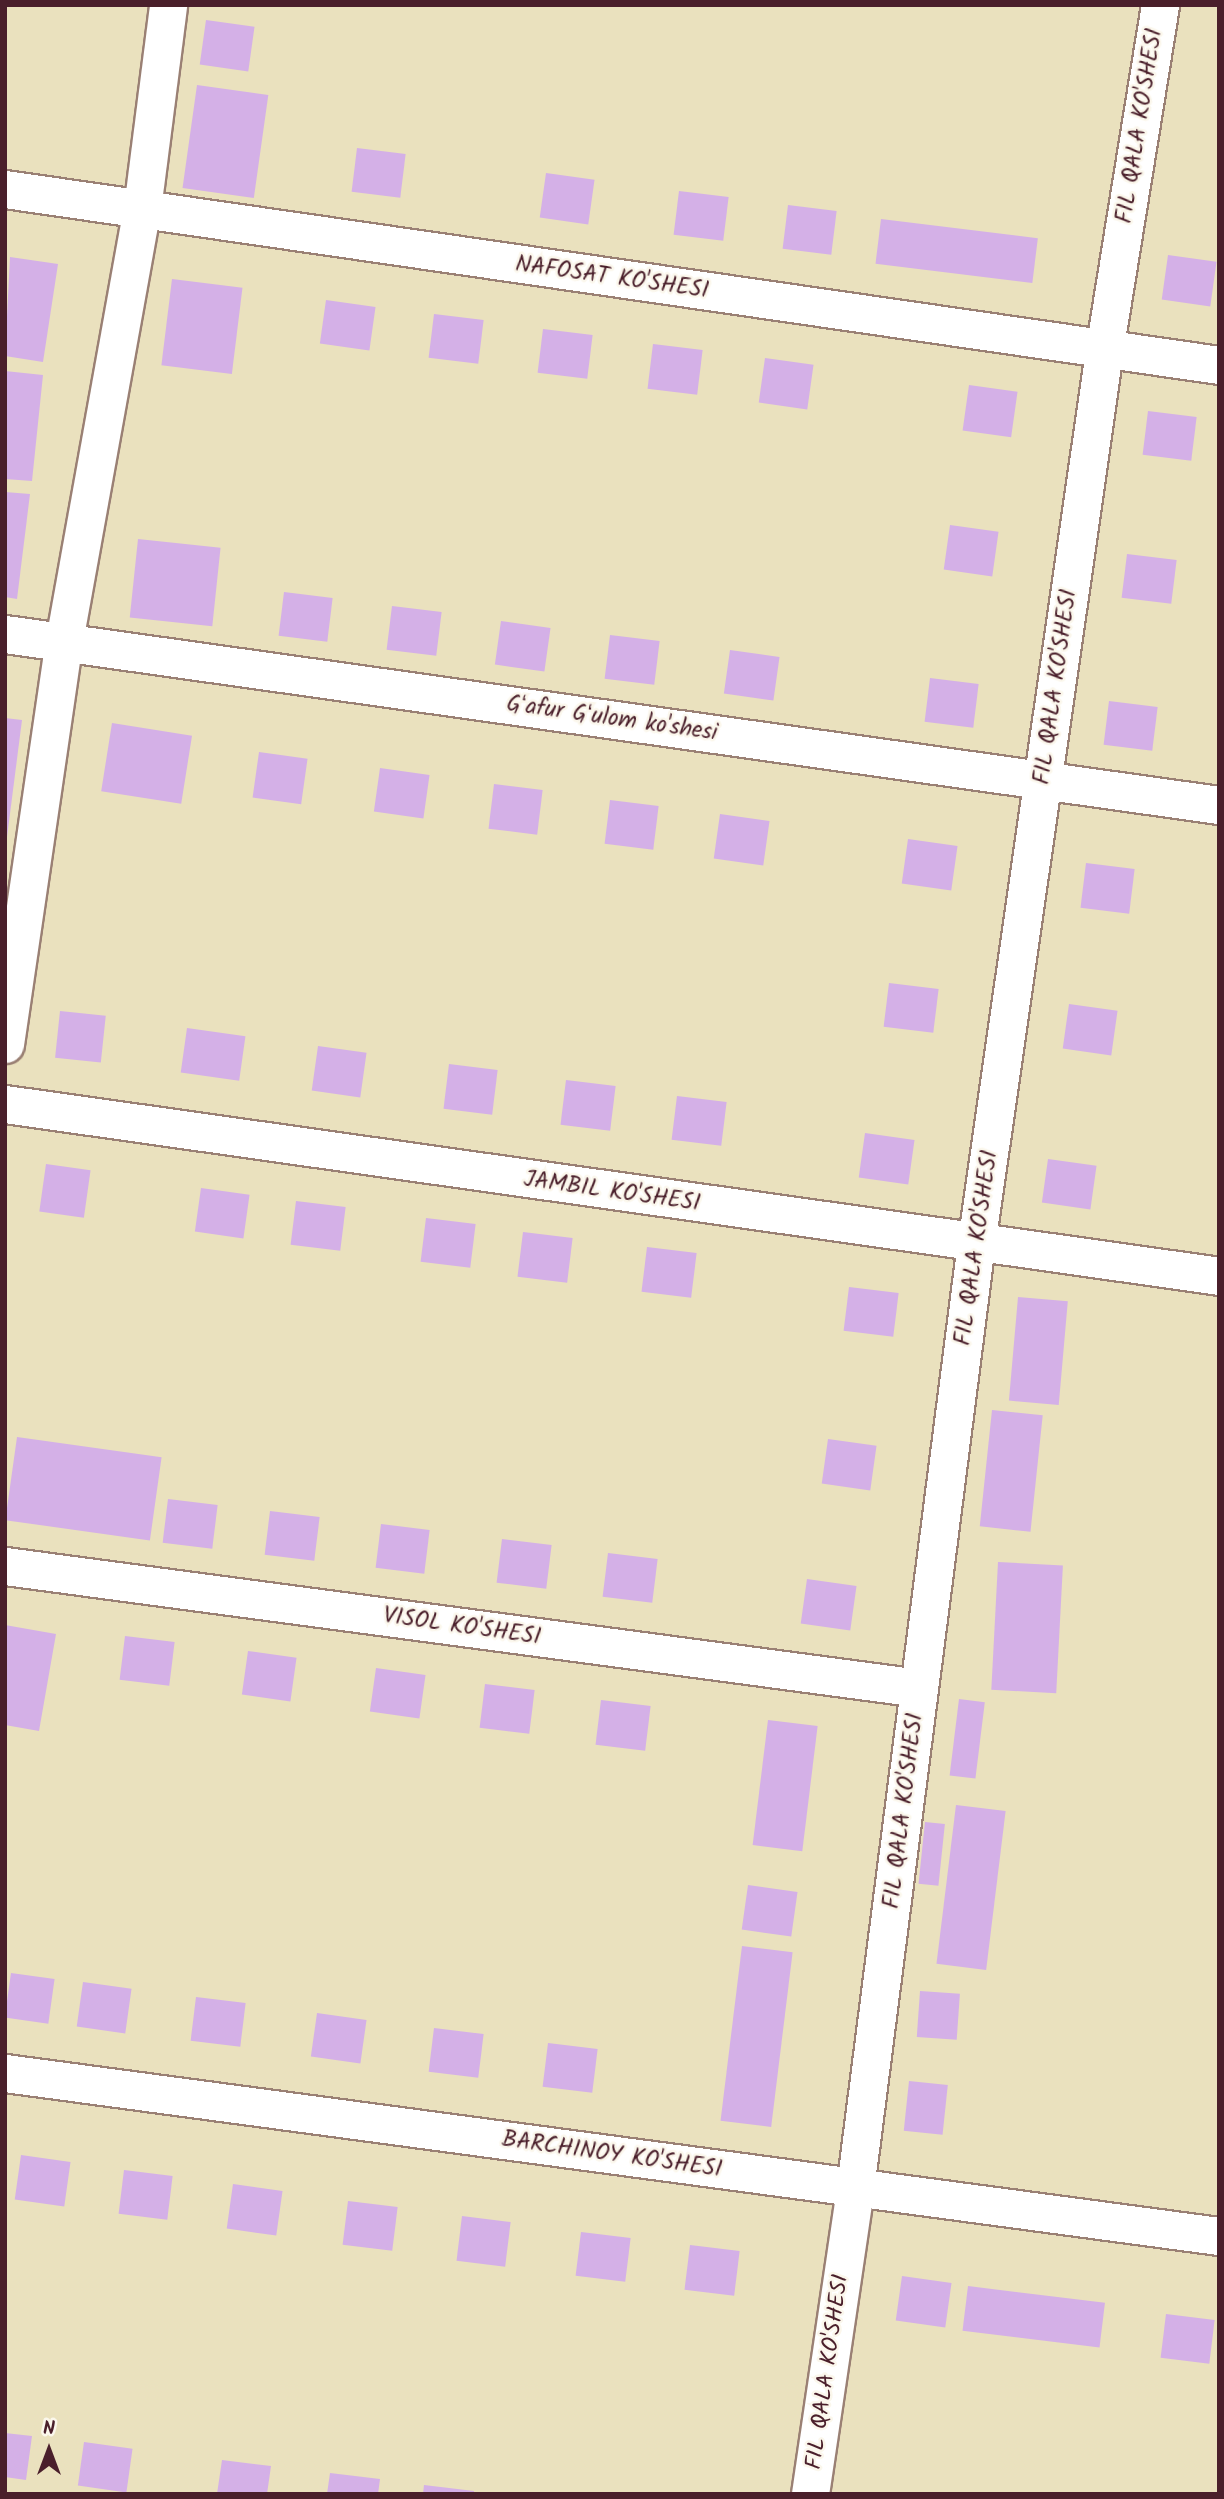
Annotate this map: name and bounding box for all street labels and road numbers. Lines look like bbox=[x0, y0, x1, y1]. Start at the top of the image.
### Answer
street label: FIL QALA KO'SHESI bbox=[1111, 27, 1169, 225]
street label: NAFOSAT KO'SHESI bbox=[514, 251, 710, 305]
street label: FIL QALA KO'SHESI bbox=[1029, 588, 1083, 786]
street label: Gʻafur Gʻulom ko'shesi bbox=[505, 691, 719, 747]
street label: FIL QALA KO'SHESI bbox=[950, 1149, 1004, 1347]
street label: JAMBIL KO'SHESI bbox=[522, 1166, 702, 1218]
street label: VISOL KO'SHESI bbox=[381, 1602, 543, 1652]
street label: FIL QALA KO'SHESI bbox=[878, 1712, 930, 1910]
street label: BARCHINOY KO'SHESI bbox=[500, 2126, 724, 2184]
street label: FIL QALA KO'SHESI bbox=[801, 2273, 855, 2471]

